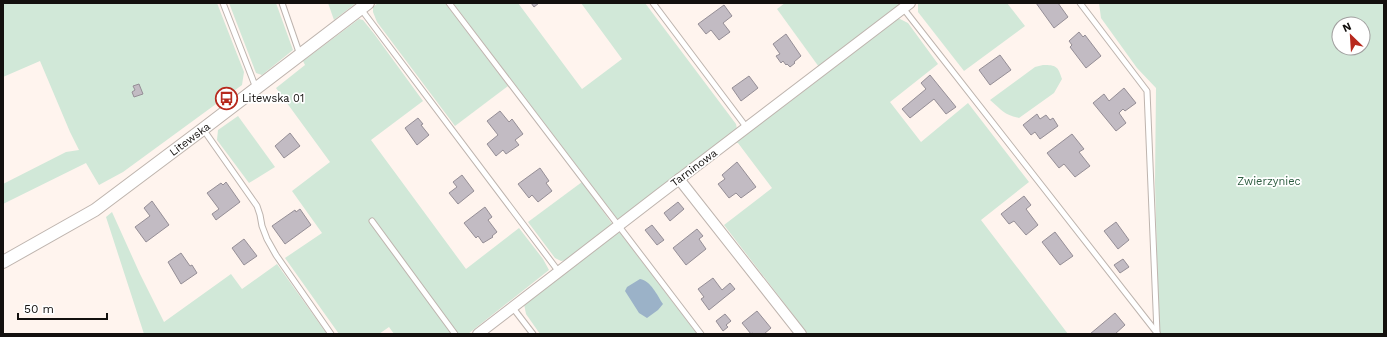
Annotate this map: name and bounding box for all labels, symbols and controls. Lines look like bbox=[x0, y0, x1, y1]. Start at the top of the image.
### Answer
north arrow bbox=[1331, 16, 1371, 56]
text: N bbox=[1341, 20, 1353, 35]
bus stop icon: Litewska 01 bbox=[214, 85, 240, 111]
place label: Litewska 01 bbox=[242, 92, 304, 105]
street label: Litewska bbox=[167, 120, 213, 158]
street label: Tarninowa bbox=[668, 146, 720, 190]
park label: Zwierzyniec bbox=[1237, 175, 1301, 188]
scale bar bbox=[18, 295, 107, 321]
text: 50 m bbox=[24, 302, 54, 316]

